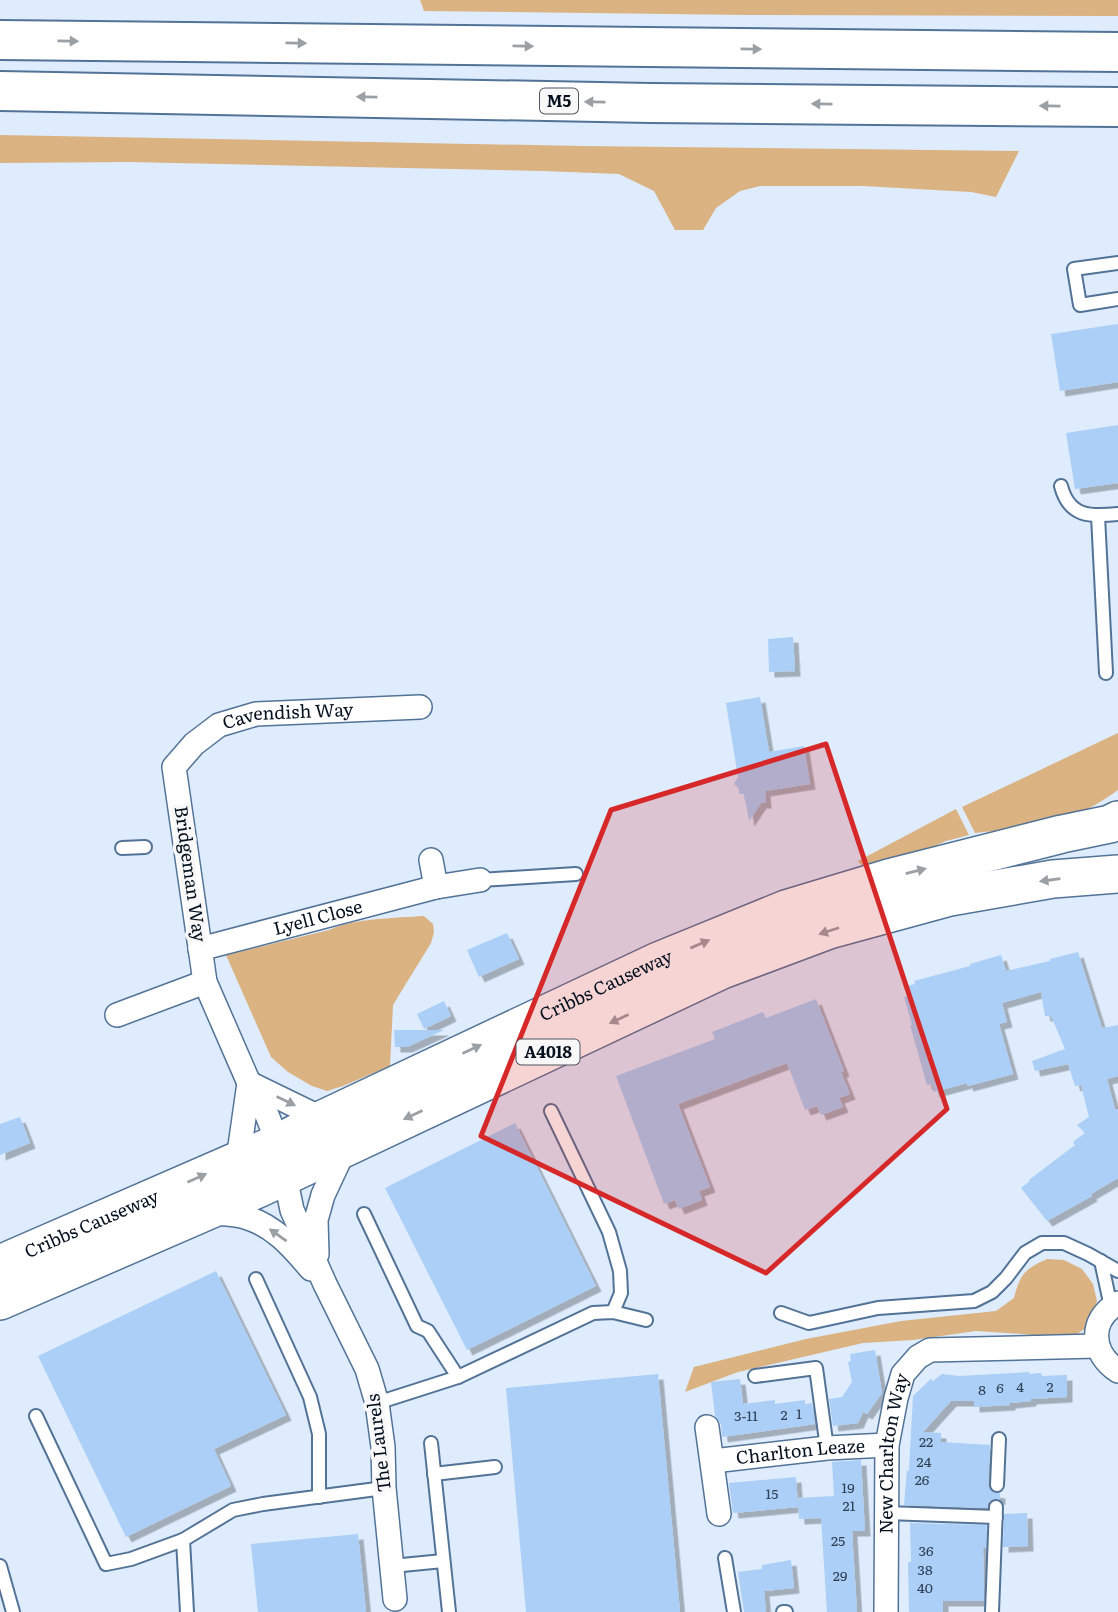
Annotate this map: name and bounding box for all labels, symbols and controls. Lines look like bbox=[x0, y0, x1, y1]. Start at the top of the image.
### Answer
one-way arrow bbox=[57, 35, 79, 46]
one-way arrow bbox=[285, 37, 307, 49]
one-way arrow bbox=[512, 40, 534, 52]
one-way arrow bbox=[740, 43, 762, 54]
road number: M5 bbox=[540, 88, 578, 114]
one-way arrow bbox=[356, 92, 378, 103]
one-way arrow bbox=[584, 96, 606, 107]
one-way arrow bbox=[811, 98, 833, 110]
one-way arrow bbox=[1039, 100, 1061, 112]
street label: Cavendish Way bbox=[219, 695, 355, 735]
street label: Bridgeman Way bbox=[169, 804, 214, 944]
one-way arrow bbox=[905, 865, 927, 876]
one-way arrow bbox=[1039, 875, 1061, 886]
street label: Lyell Close bbox=[270, 892, 365, 941]
one-way arrow bbox=[818, 926, 839, 937]
one-way arrow bbox=[690, 938, 711, 949]
street label: Cribbs Causeway bbox=[534, 942, 677, 1027]
one-way arrow bbox=[609, 1013, 629, 1025]
road number: A4018 bbox=[516, 1040, 580, 1064]
one-way arrow bbox=[461, 1043, 482, 1054]
one-way arrow bbox=[276, 1095, 296, 1107]
one-way arrow bbox=[403, 1110, 423, 1121]
one-way arrow bbox=[187, 1172, 207, 1184]
street label: Cribbs Causeway bbox=[20, 1181, 163, 1264]
one-way arrow bbox=[269, 1229, 287, 1243]
street label: New Charlton Way bbox=[871, 1369, 915, 1534]
house number: 4 bbox=[1016, 1376, 1024, 1396]
house number: 2 bbox=[1046, 1376, 1054, 1396]
house number: 6 bbox=[996, 1377, 1004, 1397]
house number: 8 bbox=[978, 1379, 986, 1399]
street label: The Laurels bbox=[358, 1393, 397, 1494]
house number: 1 bbox=[796, 1403, 802, 1423]
house number: 2 bbox=[780, 1404, 788, 1424]
house number: 3-11 bbox=[734, 1405, 758, 1425]
street label: Charlton Leaze bbox=[734, 1431, 866, 1470]
house number: 22 bbox=[919, 1431, 933, 1451]
house number: 24 bbox=[917, 1451, 932, 1471]
house number: 26 bbox=[915, 1469, 930, 1489]
house number: 19 bbox=[841, 1477, 855, 1497]
house number: 15 bbox=[766, 1483, 778, 1503]
house number: 21 bbox=[843, 1495, 856, 1515]
house number: 25 bbox=[831, 1530, 845, 1550]
house number: 36 bbox=[918, 1540, 934, 1560]
house number: 38 bbox=[917, 1559, 933, 1579]
house number: 29 bbox=[833, 1565, 847, 1585]
house number: 40 bbox=[917, 1577, 933, 1597]

